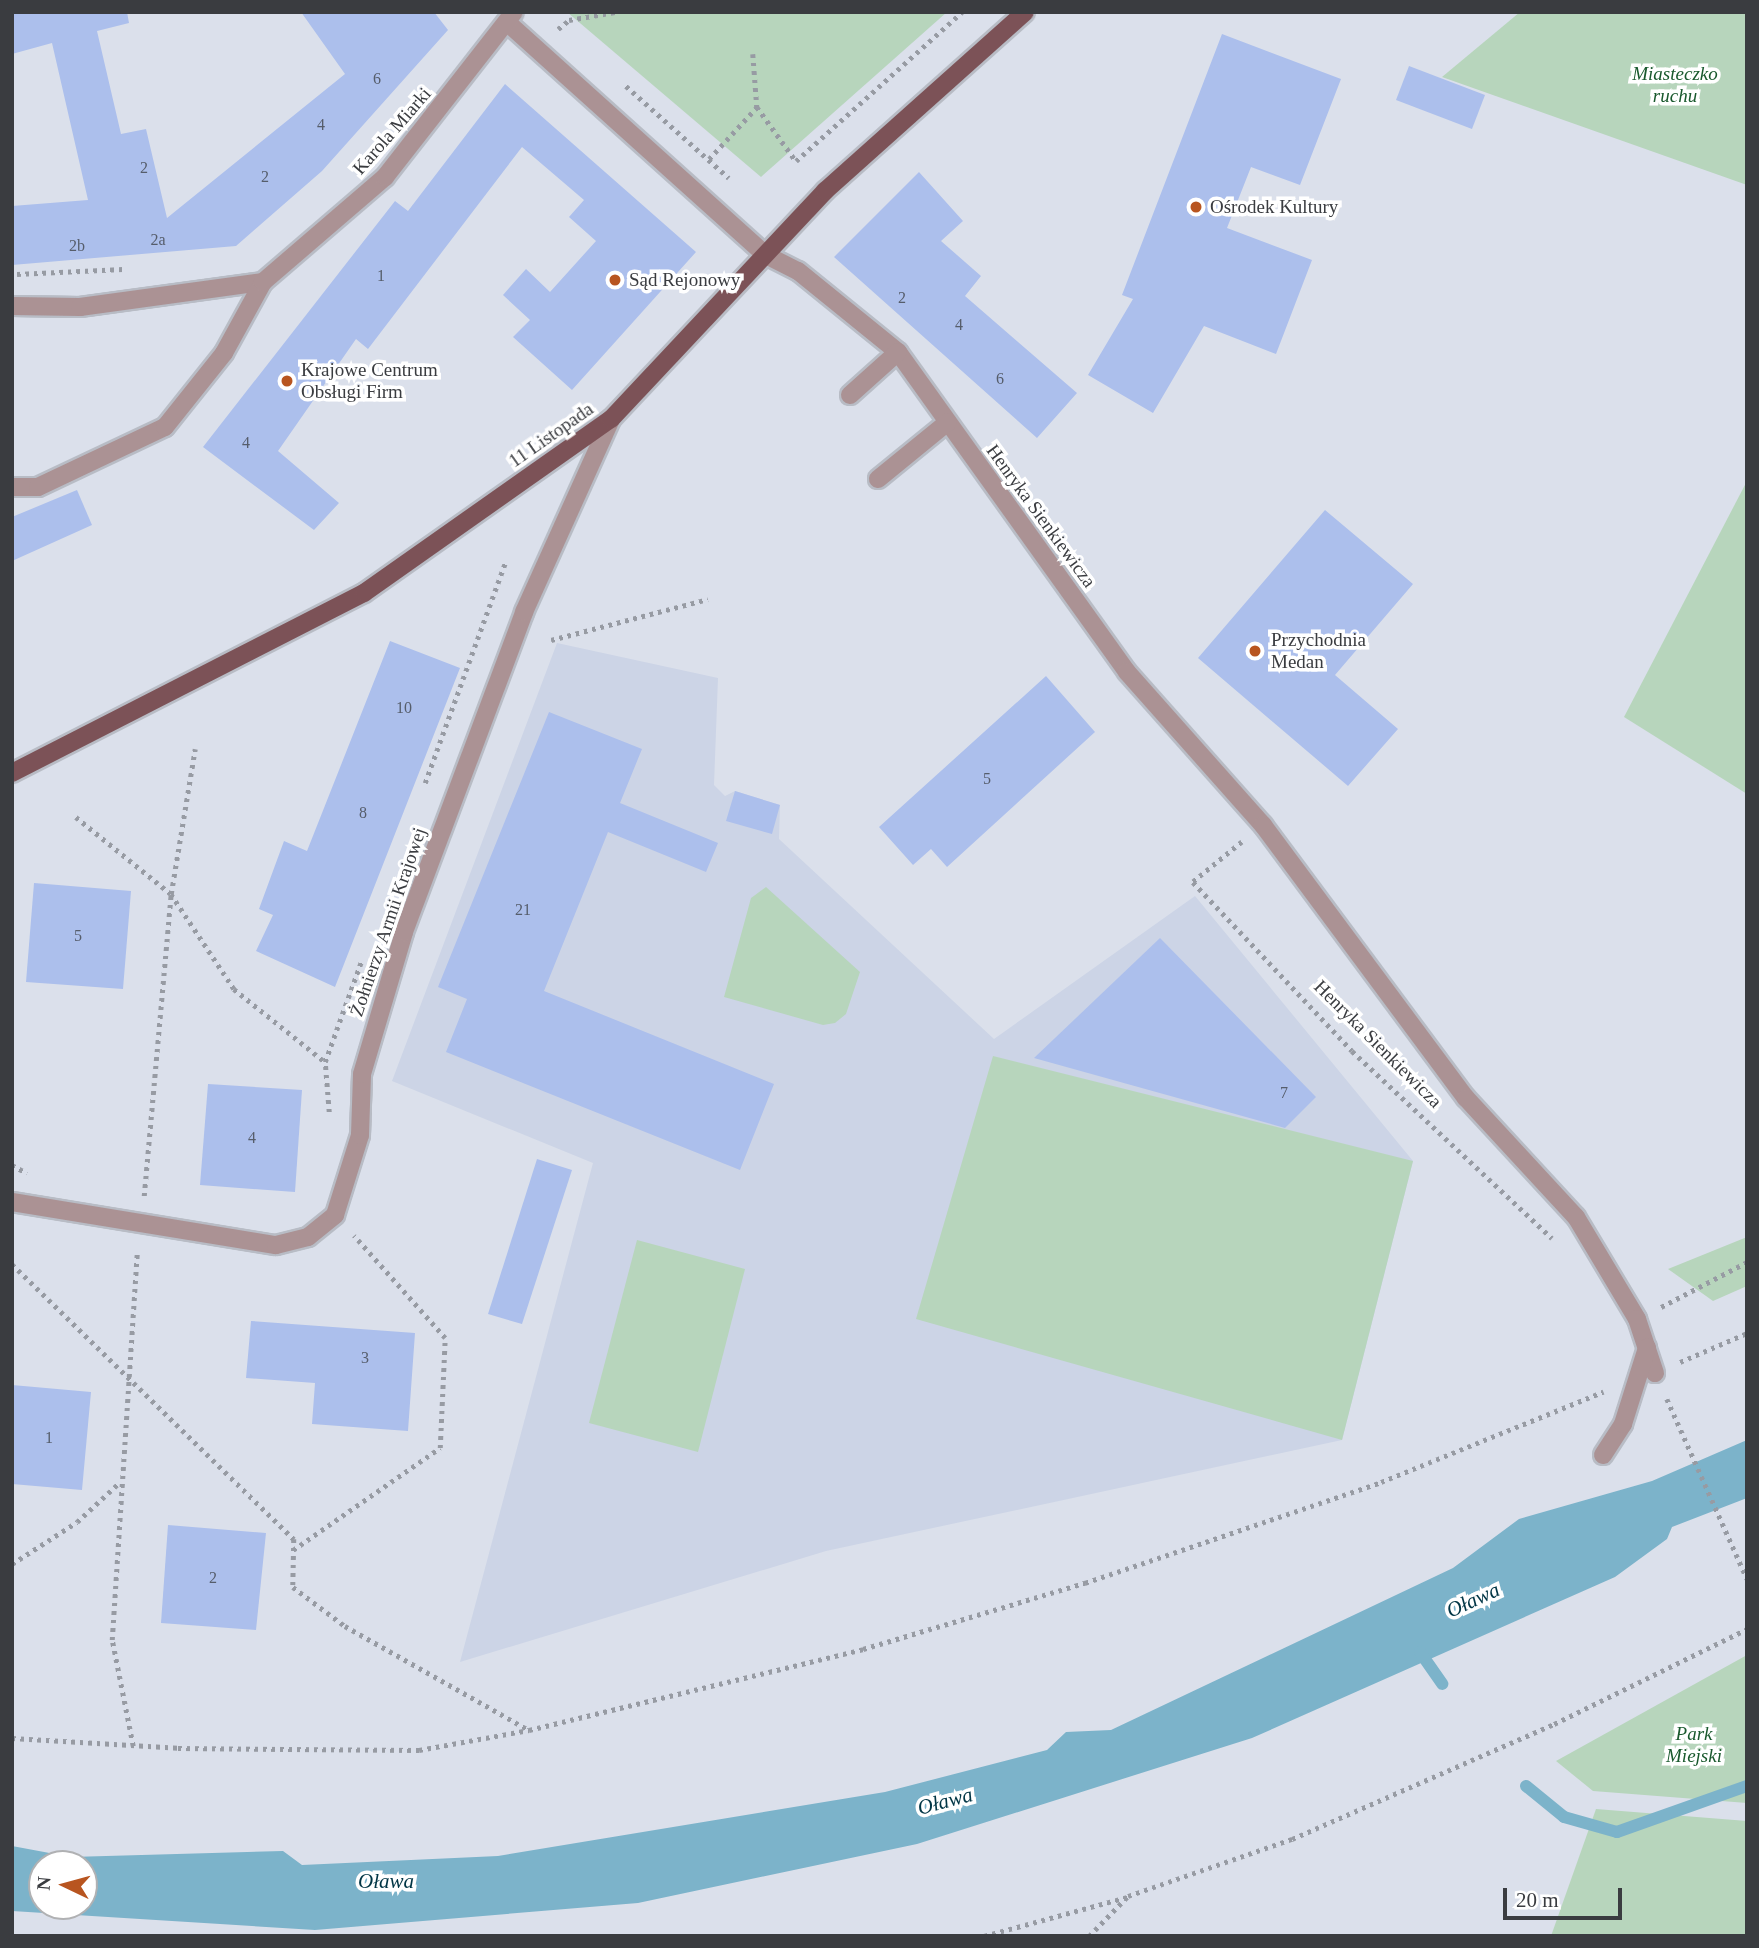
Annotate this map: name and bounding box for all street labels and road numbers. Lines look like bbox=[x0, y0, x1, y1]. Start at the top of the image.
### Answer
street label: Karola Miarki bbox=[348, 83, 436, 179]
street label: 11 Listopada bbox=[504, 398, 598, 472]
street label: Henryka Sienkiewicza bbox=[981, 440, 1101, 592]
street label: Żołnierzy Armii Krajowej bbox=[345, 824, 431, 1020]
street label: Henryka Sienkiewicza bbox=[1309, 975, 1447, 1113]

